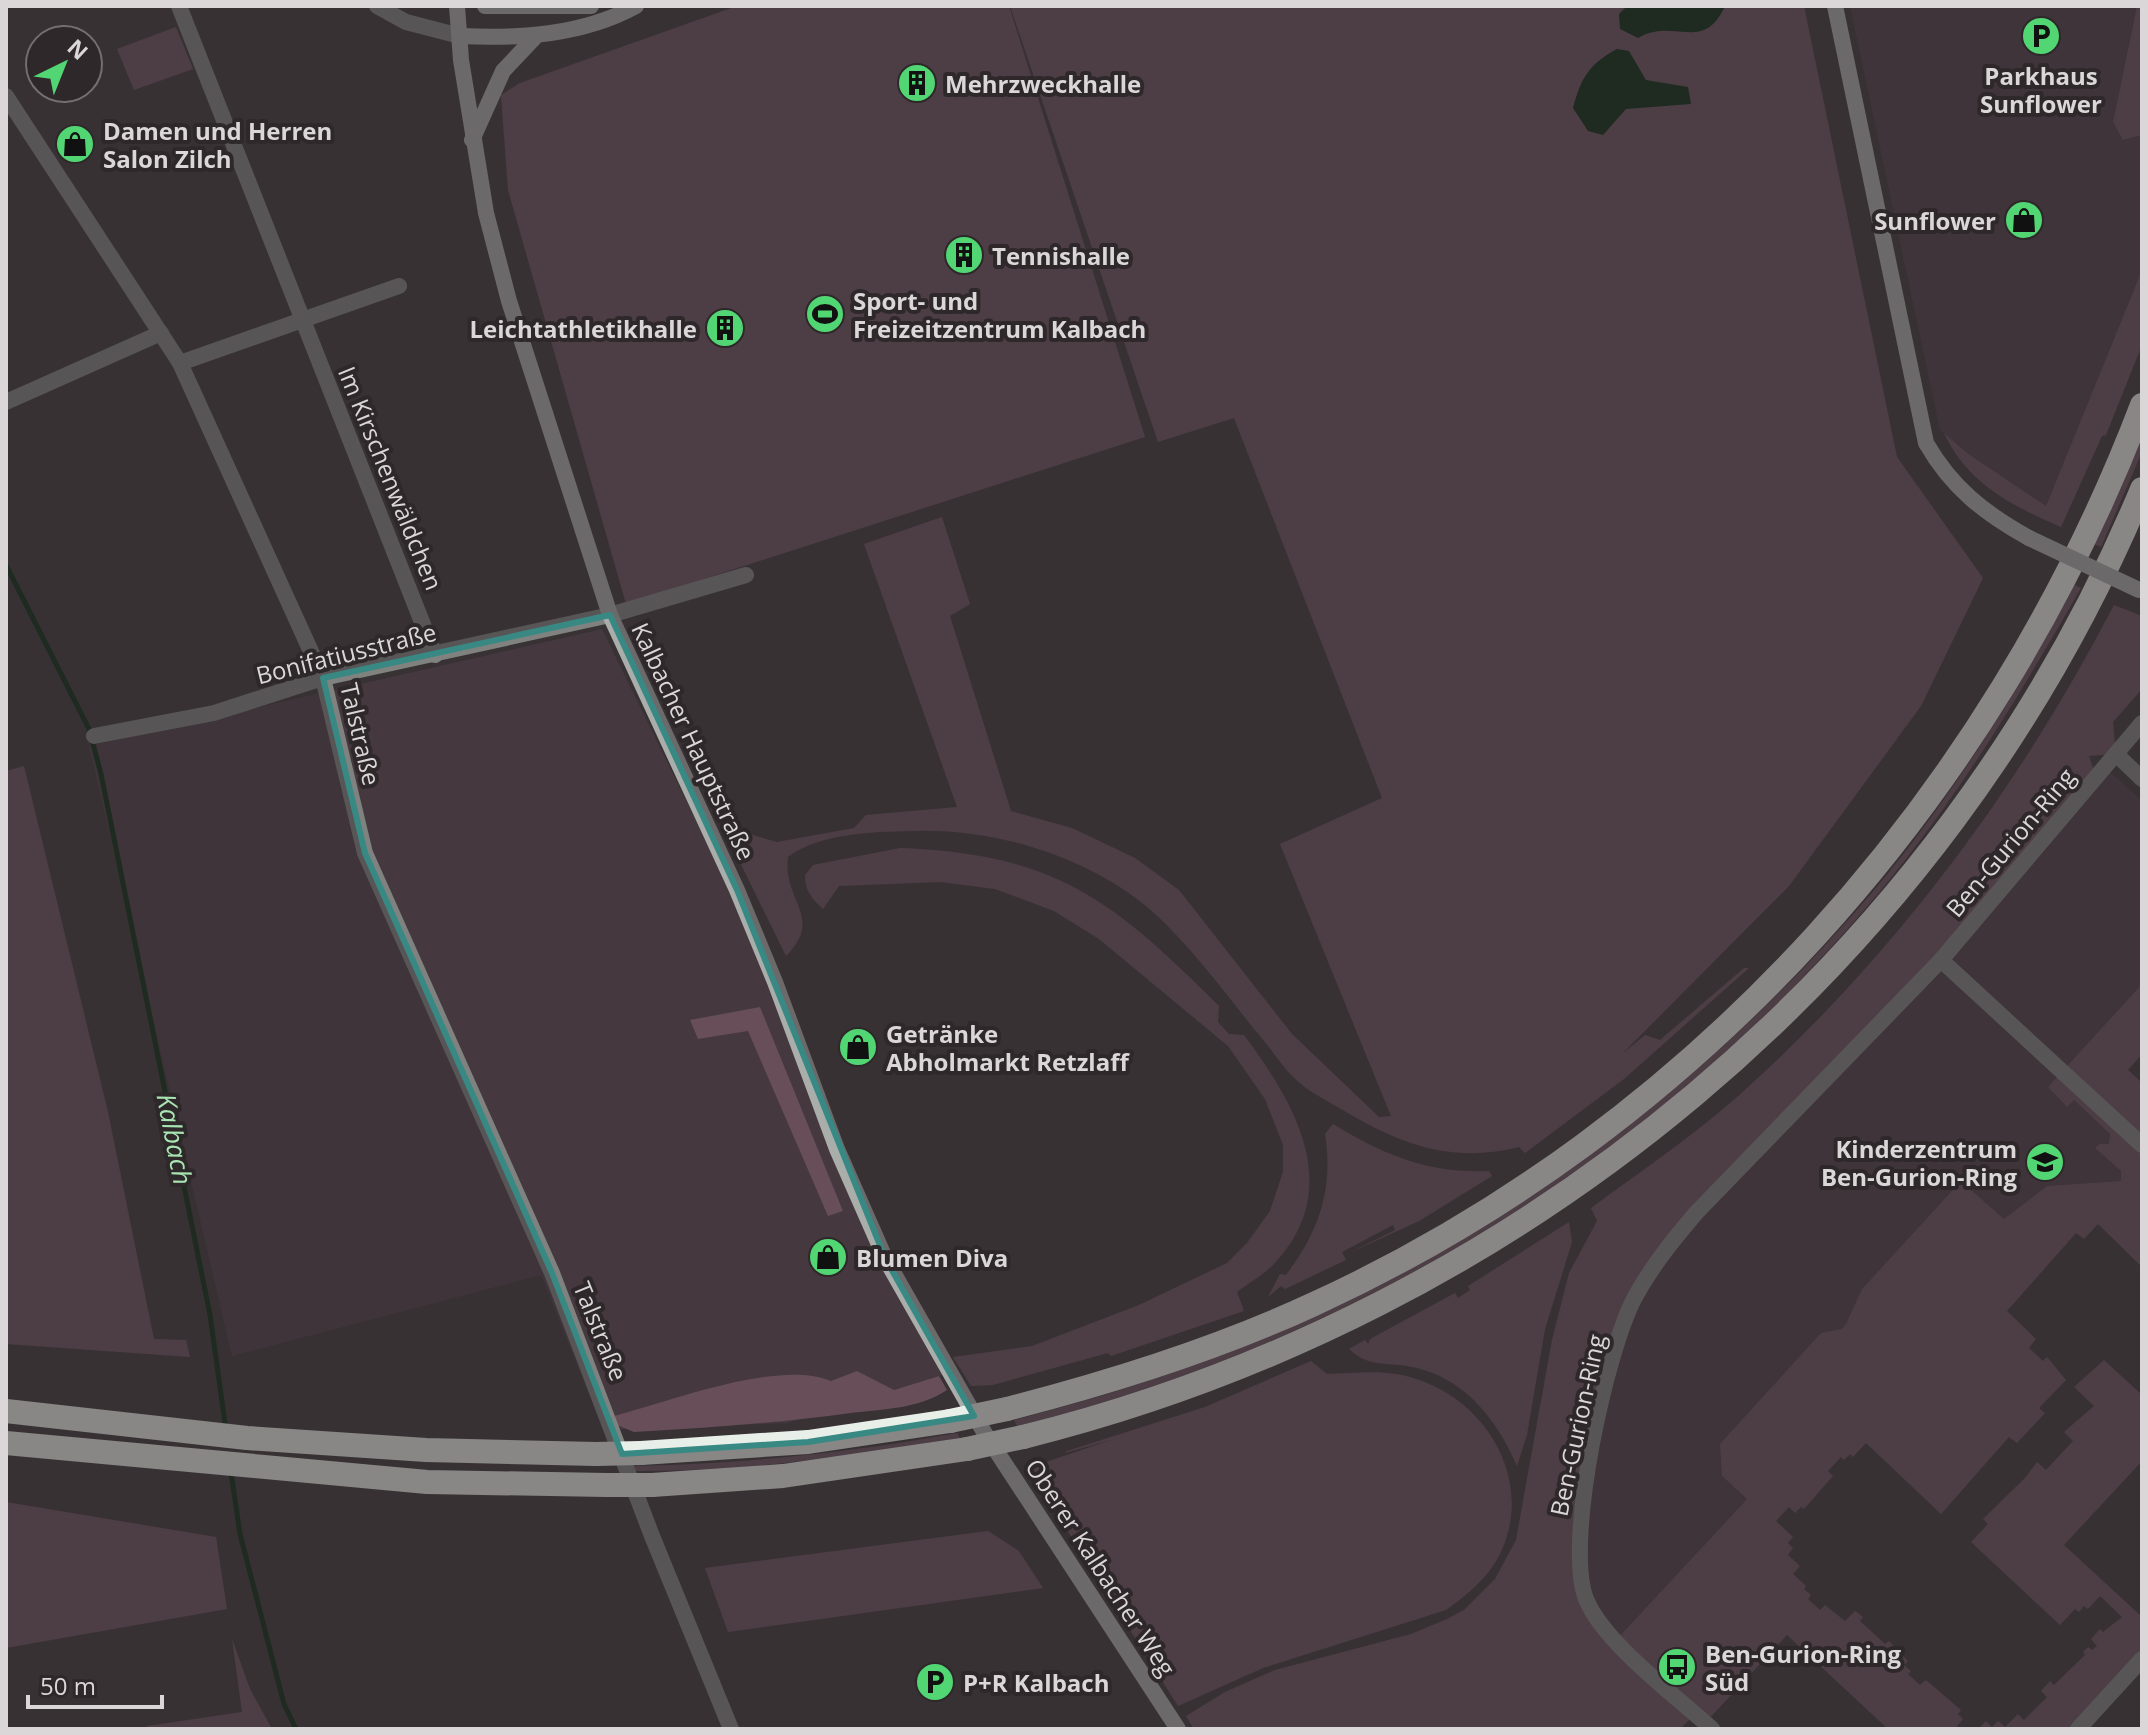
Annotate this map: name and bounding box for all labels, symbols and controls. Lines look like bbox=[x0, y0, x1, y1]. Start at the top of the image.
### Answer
parking icon: Parkhaus Sunflower bbox=[2020, 15, 2062, 57]
north arrow bbox=[24, 24, 104, 104]
text: N bbox=[62, 32, 95, 66]
place label: Parkhaus Sunflower bbox=[1980, 59, 2102, 120]
building icon: Mehrzweckhalle bbox=[896, 62, 938, 104]
place label: Mehrzweckhalle bbox=[945, 67, 1141, 100]
place label: Damen und Herren Salon Zilch bbox=[103, 114, 332, 175]
shop icon: Damen und Herren Salon Zilch bbox=[54, 123, 96, 165]
shop icon: Sunflower bbox=[2003, 199, 2045, 241]
place label: Sunflower bbox=[1874, 204, 1996, 237]
building icon: Tennishalle bbox=[943, 234, 985, 276]
place label: Tennishalle bbox=[992, 239, 1130, 272]
place label: Sport- und Freizeitzentrum Kalbach bbox=[853, 284, 1146, 345]
sports icon: Sport- und Freizeitzentrum Kalbach bbox=[804, 293, 846, 335]
building icon: Leichtathletikhalle bbox=[704, 307, 746, 349]
place label: Leichtathletikhalle bbox=[469, 312, 697, 345]
street label: Im Kirschenwäldchen bbox=[331, 361, 451, 595]
street label: Bonifatiusstraße bbox=[253, 615, 439, 691]
street label: Kalbacher Hauptstraße bbox=[624, 617, 764, 865]
street label: Talstraße bbox=[333, 680, 389, 788]
street label: Ben-Gurion-Ring bbox=[1938, 761, 2082, 923]
place label: Getränke Abholmarkt Retzlaff bbox=[886, 1017, 1130, 1078]
shop icon: Getränke Abholmarkt Retzlaff bbox=[837, 1026, 879, 1068]
water label: Kalbach bbox=[149, 1090, 201, 1188]
place label: Kinderzentrum Ben-Gurion-Ring bbox=[1821, 1132, 2017, 1193]
school or university icon: Kinderzentrum Ben-Gurion-Ring bbox=[2024, 1141, 2066, 1183]
shop icon: Blumen Diva bbox=[807, 1236, 849, 1278]
place label: Blumen Diva bbox=[856, 1241, 1008, 1274]
street label: Talstraße bbox=[566, 1277, 636, 1385]
street label: Ben-Gurion-Ring bbox=[1542, 1331, 1612, 1519]
street label: Oberer Kalbacher Weg bbox=[1018, 1452, 1184, 1682]
place label: Ben-Gurion-Ring Süd bbox=[1705, 1637, 1901, 1698]
bus stop icon: Ben-Gurion-Ring Süd bbox=[1656, 1646, 1698, 1688]
scale bar bbox=[28, 1659, 162, 1709]
parking icon: P+R Kalbach bbox=[914, 1661, 956, 1703]
place label: P+R Kalbach bbox=[963, 1666, 1109, 1699]
text: 50 m bbox=[40, 1669, 96, 1702]

